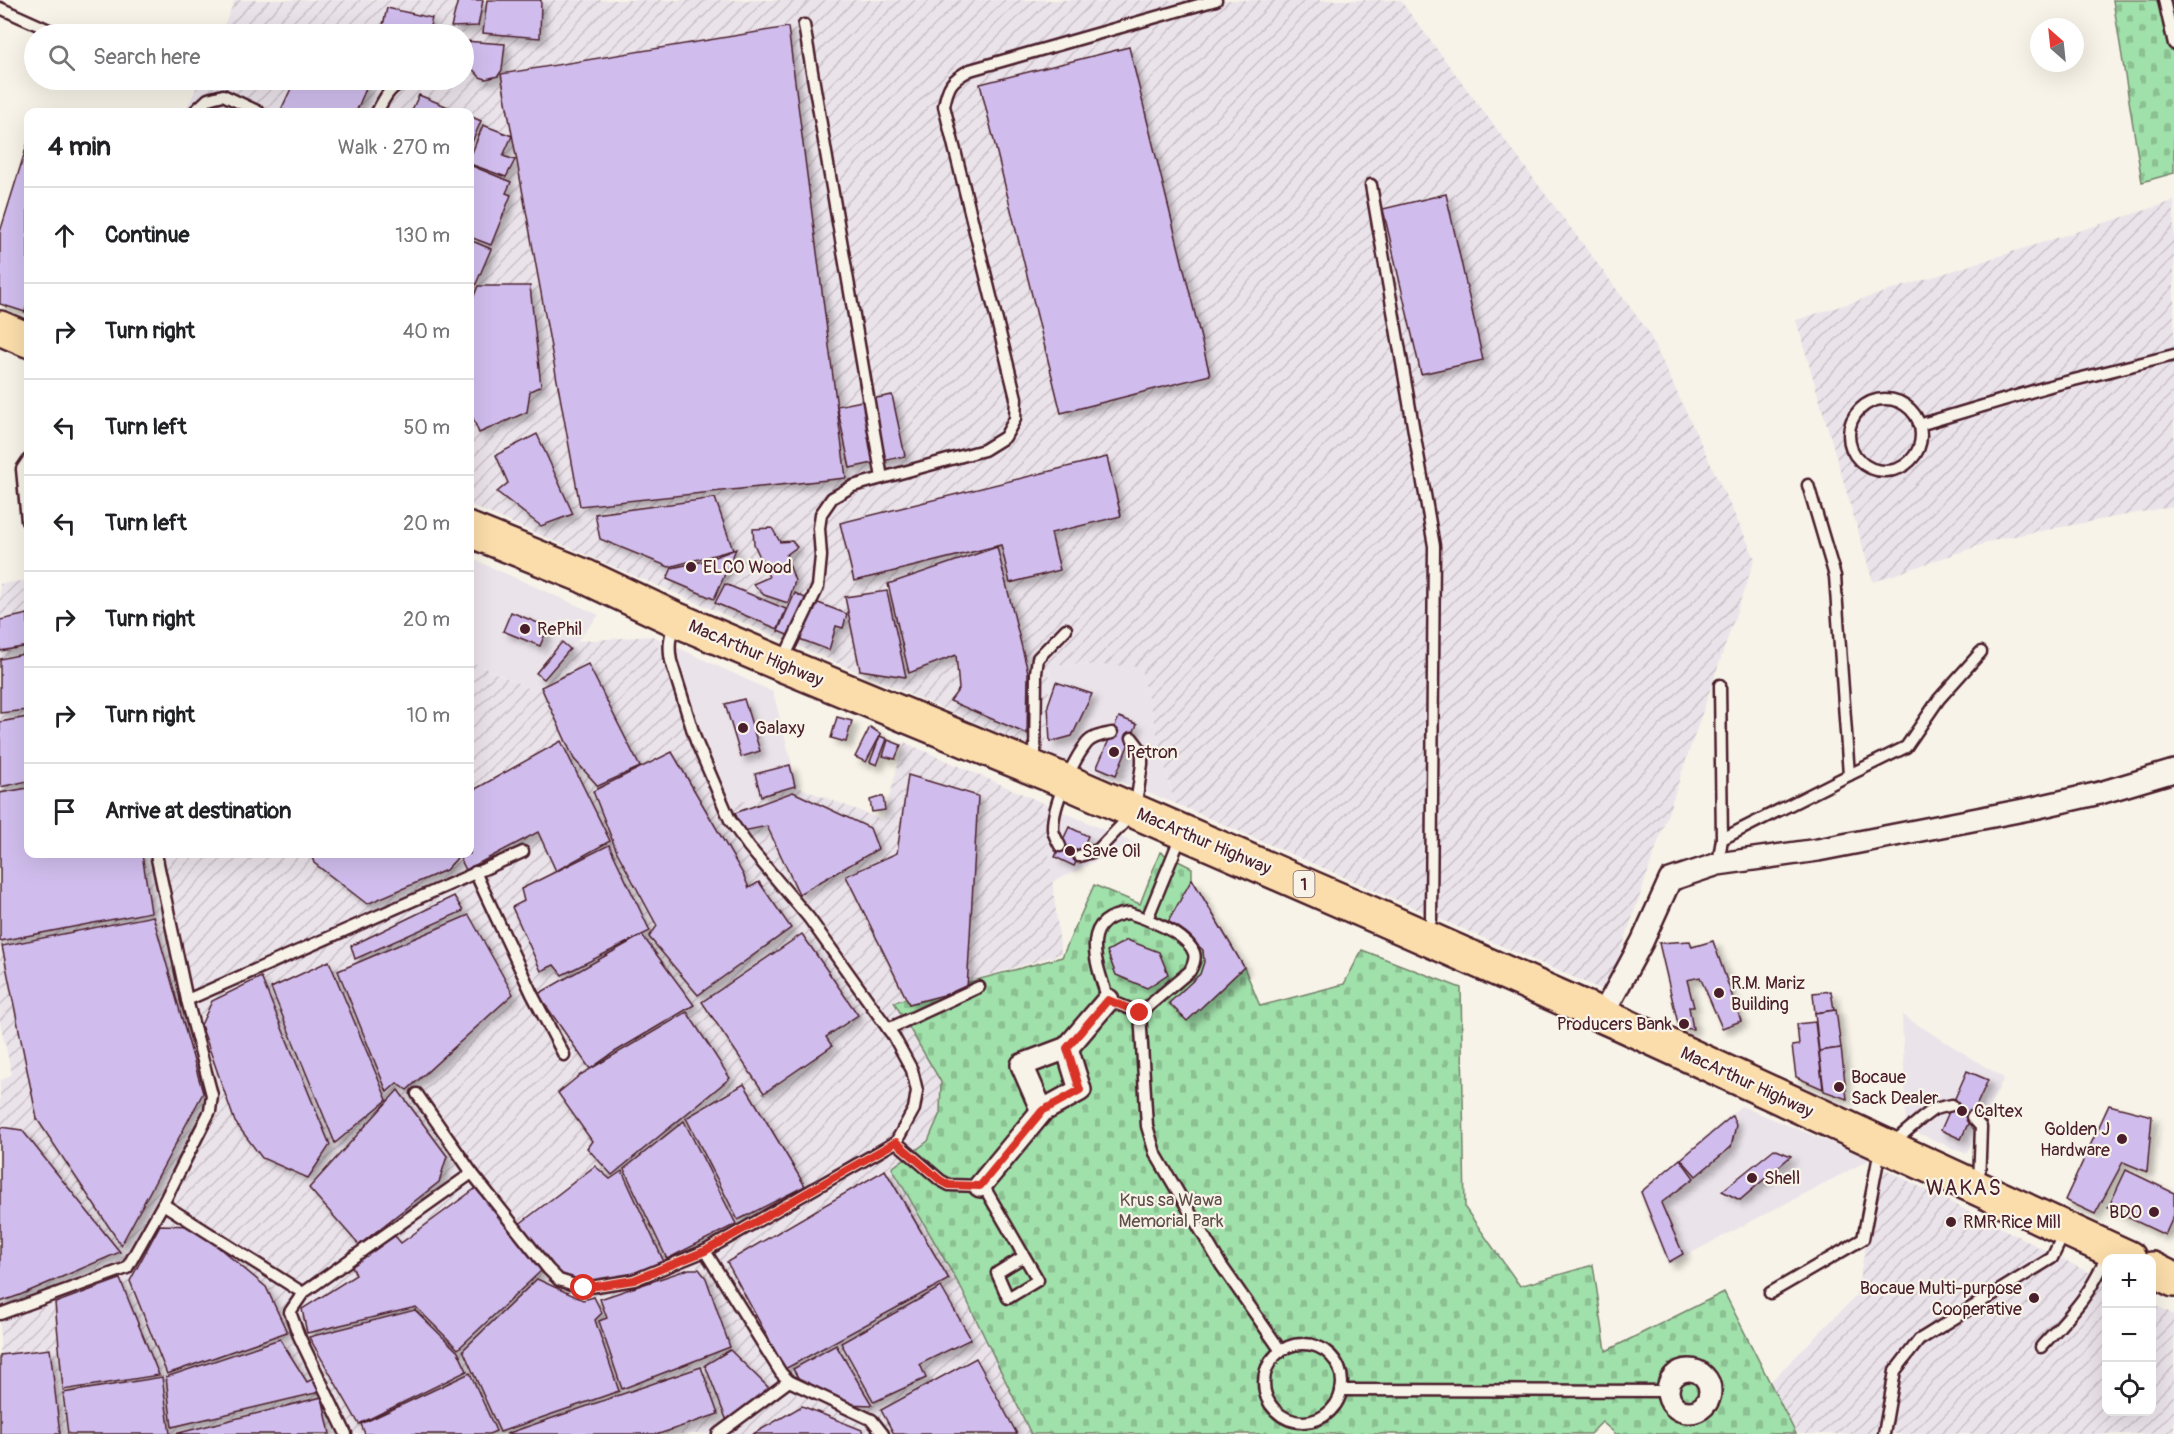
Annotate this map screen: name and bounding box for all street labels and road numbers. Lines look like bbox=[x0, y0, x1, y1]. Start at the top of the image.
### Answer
street label: MacArthur Highway bbox=[685, 615, 827, 692]
street label: MacArthur Highway bbox=[1133, 803, 1275, 880]
road number: 1 bbox=[1294, 871, 1314, 897]
street label: MacArthur Highway bbox=[1677, 1042, 1817, 1123]

